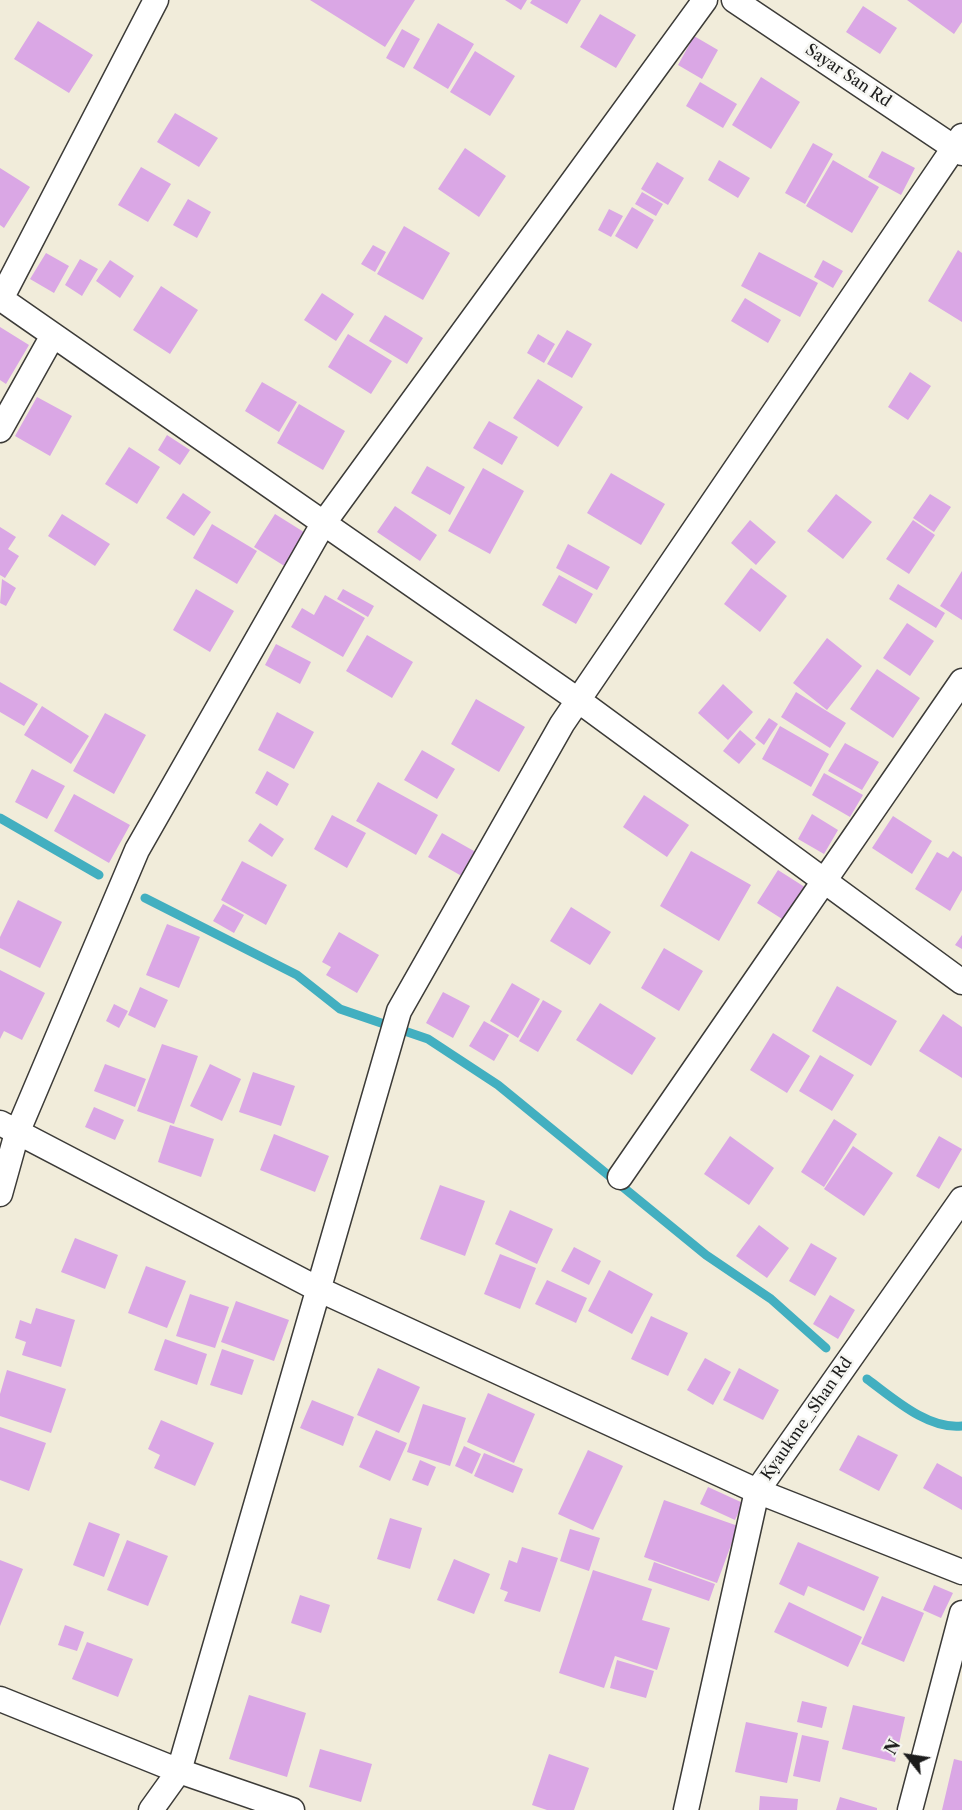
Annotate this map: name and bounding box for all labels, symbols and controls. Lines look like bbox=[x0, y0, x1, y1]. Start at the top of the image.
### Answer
street label: Sayar San Rd bbox=[802, 40, 894, 112]
street label: Kyaukme_Shan Rd bbox=[757, 1354, 857, 1484]
north arrow bbox=[878, 1726, 938, 1786]
text: N bbox=[880, 1736, 905, 1758]

